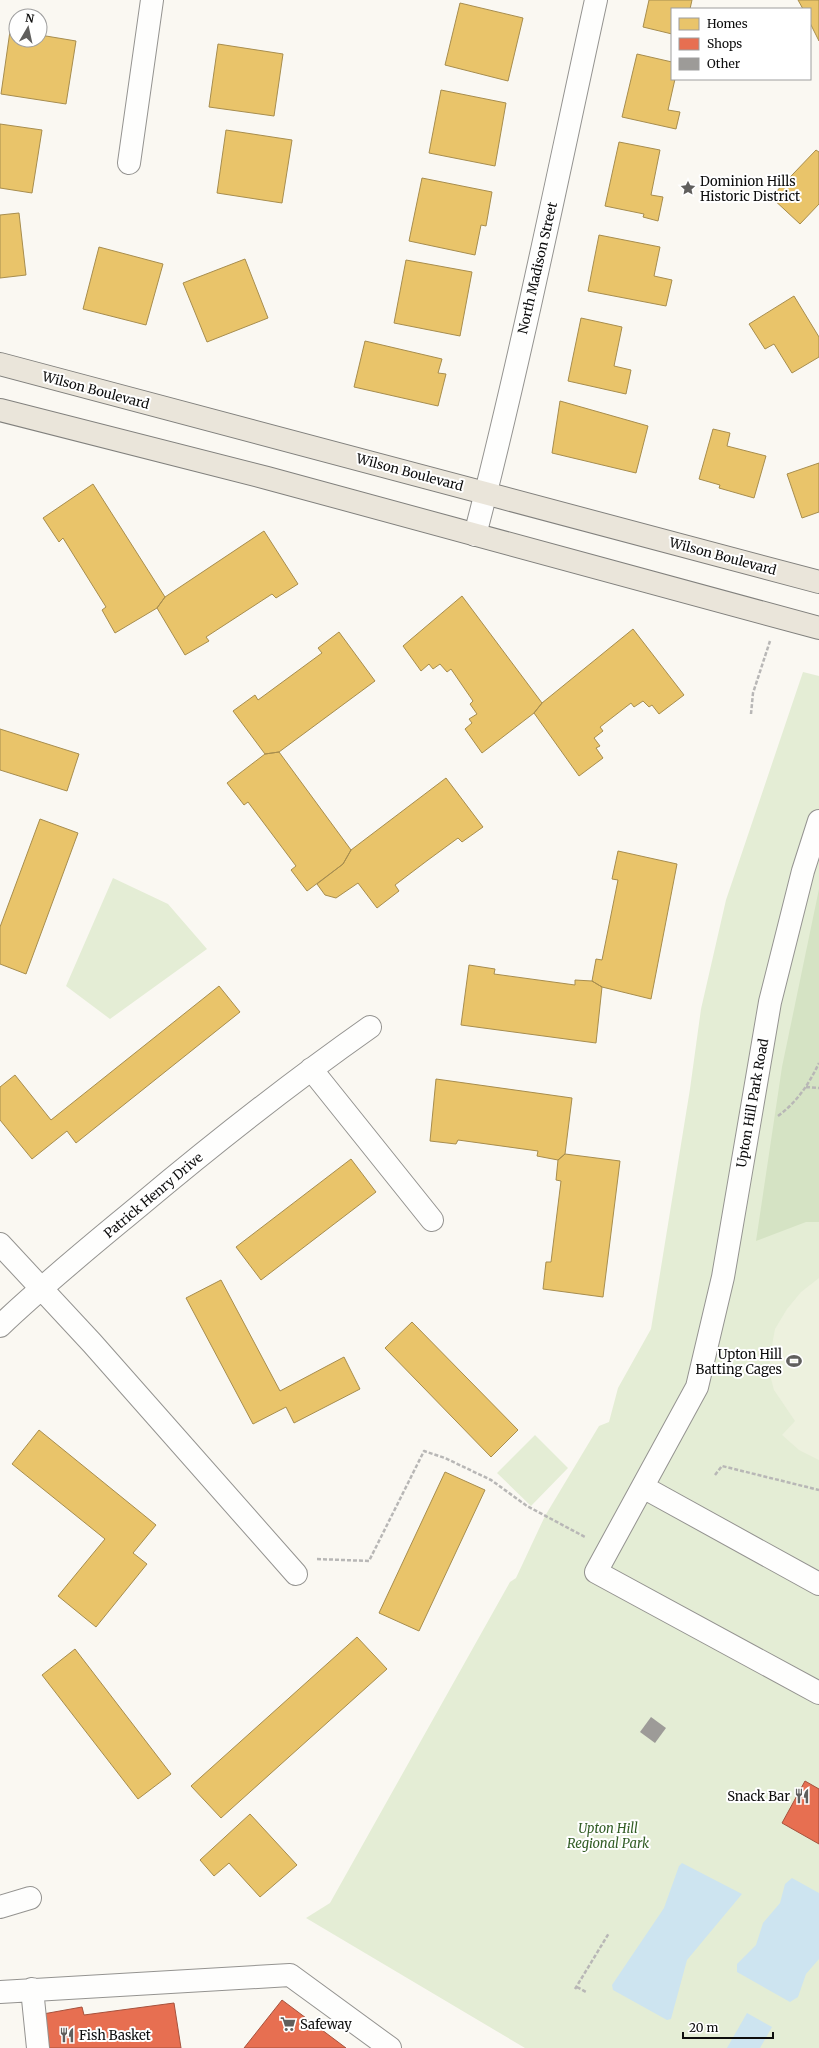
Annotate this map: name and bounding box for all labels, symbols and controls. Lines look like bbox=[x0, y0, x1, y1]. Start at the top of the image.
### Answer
north arrow bbox=[8, 8, 48, 48]
legend bbox=[671, 8, 811, 80]
text: N bbox=[24, 11, 35, 26]
text: Homes bbox=[707, 16, 748, 31]
text: Shops bbox=[707, 36, 742, 51]
text: Other bbox=[707, 56, 741, 71]
place label: Dominion Hills Historic District bbox=[700, 173, 800, 205]
place icon: Dominion Hills Historic District bbox=[679, 179, 697, 197]
street label: North Madison Street bbox=[514, 200, 561, 336]
street label: Wilson Boulevard bbox=[40, 368, 151, 413]
street label: Wilson Boulevard bbox=[354, 450, 465, 495]
street label: Wilson Boulevard bbox=[667, 534, 778, 579]
street label: Upton Hill Park Road bbox=[733, 1037, 772, 1169]
street label: Patrick Henry Drive bbox=[100, 1149, 206, 1242]
place label: Upton Hill Batting Cages bbox=[696, 1346, 782, 1378]
sports icon: Upton Hill Batting Cages bbox=[785, 1352, 803, 1370]
restaurant icon: Snack Bar bbox=[793, 1787, 811, 1805]
place label: Snack Bar bbox=[727, 1788, 790, 1805]
park label: Upton Hill Regional Park bbox=[567, 1820, 649, 1852]
scale bar bbox=[683, 2014, 773, 2040]
supermarket icon: Safeway bbox=[279, 2015, 297, 2033]
place label: Safeway bbox=[300, 2016, 352, 2033]
text: 20 m bbox=[689, 2020, 718, 2035]
restaurant icon: Fish Basket bbox=[58, 2026, 76, 2044]
place label: Fish Basket bbox=[79, 2027, 151, 2044]

